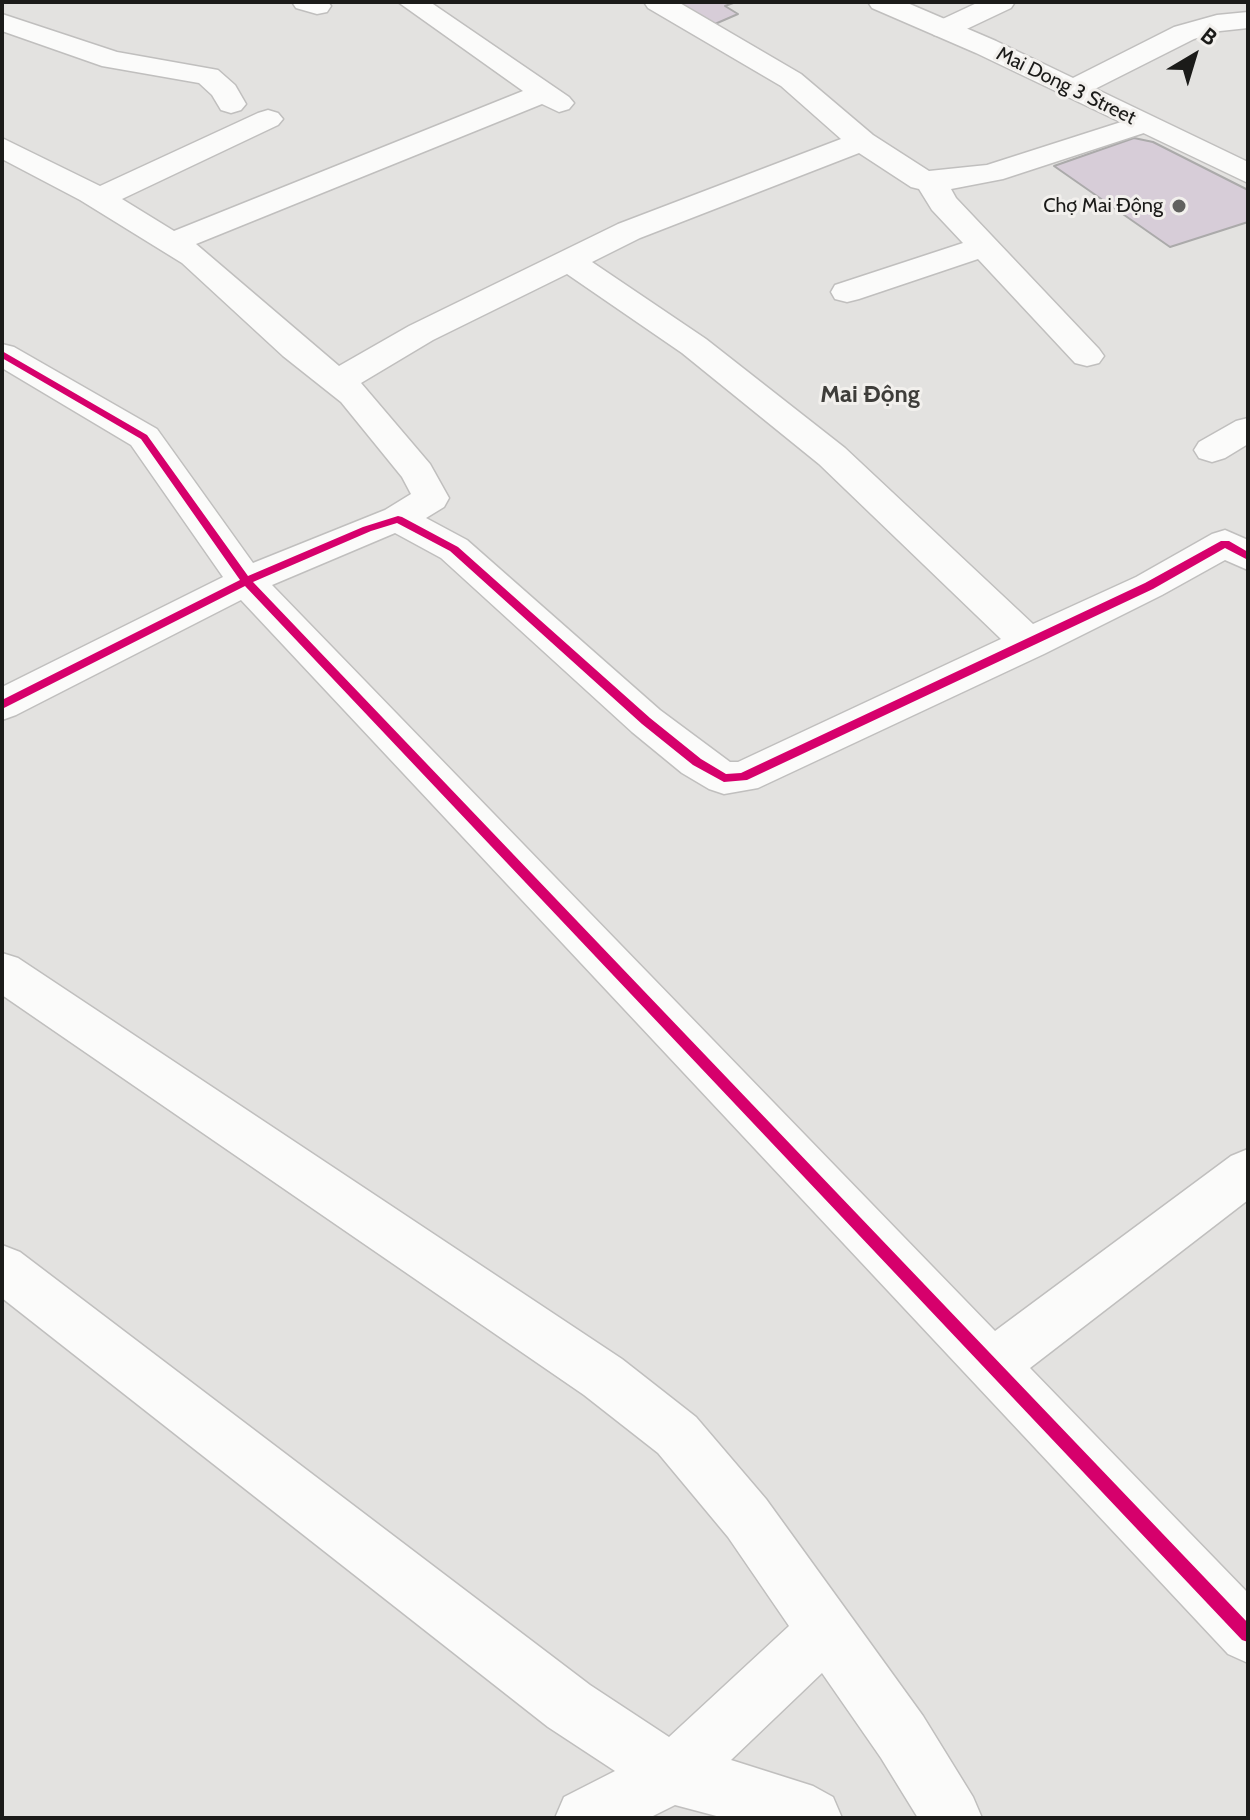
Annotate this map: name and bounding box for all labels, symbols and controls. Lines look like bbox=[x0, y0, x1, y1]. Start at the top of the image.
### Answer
north arrow bbox=[1154, 16, 1234, 96]
text: B bbox=[1195, 22, 1223, 52]
street label: Mai Dong 3 Street bbox=[992, 42, 1140, 130]
place label: Chợ Mai Động bbox=[1043, 194, 1163, 218]
marker: Chợ Mai Động bbox=[1170, 197, 1188, 215]
district label: Mai Động bbox=[820, 381, 920, 409]

